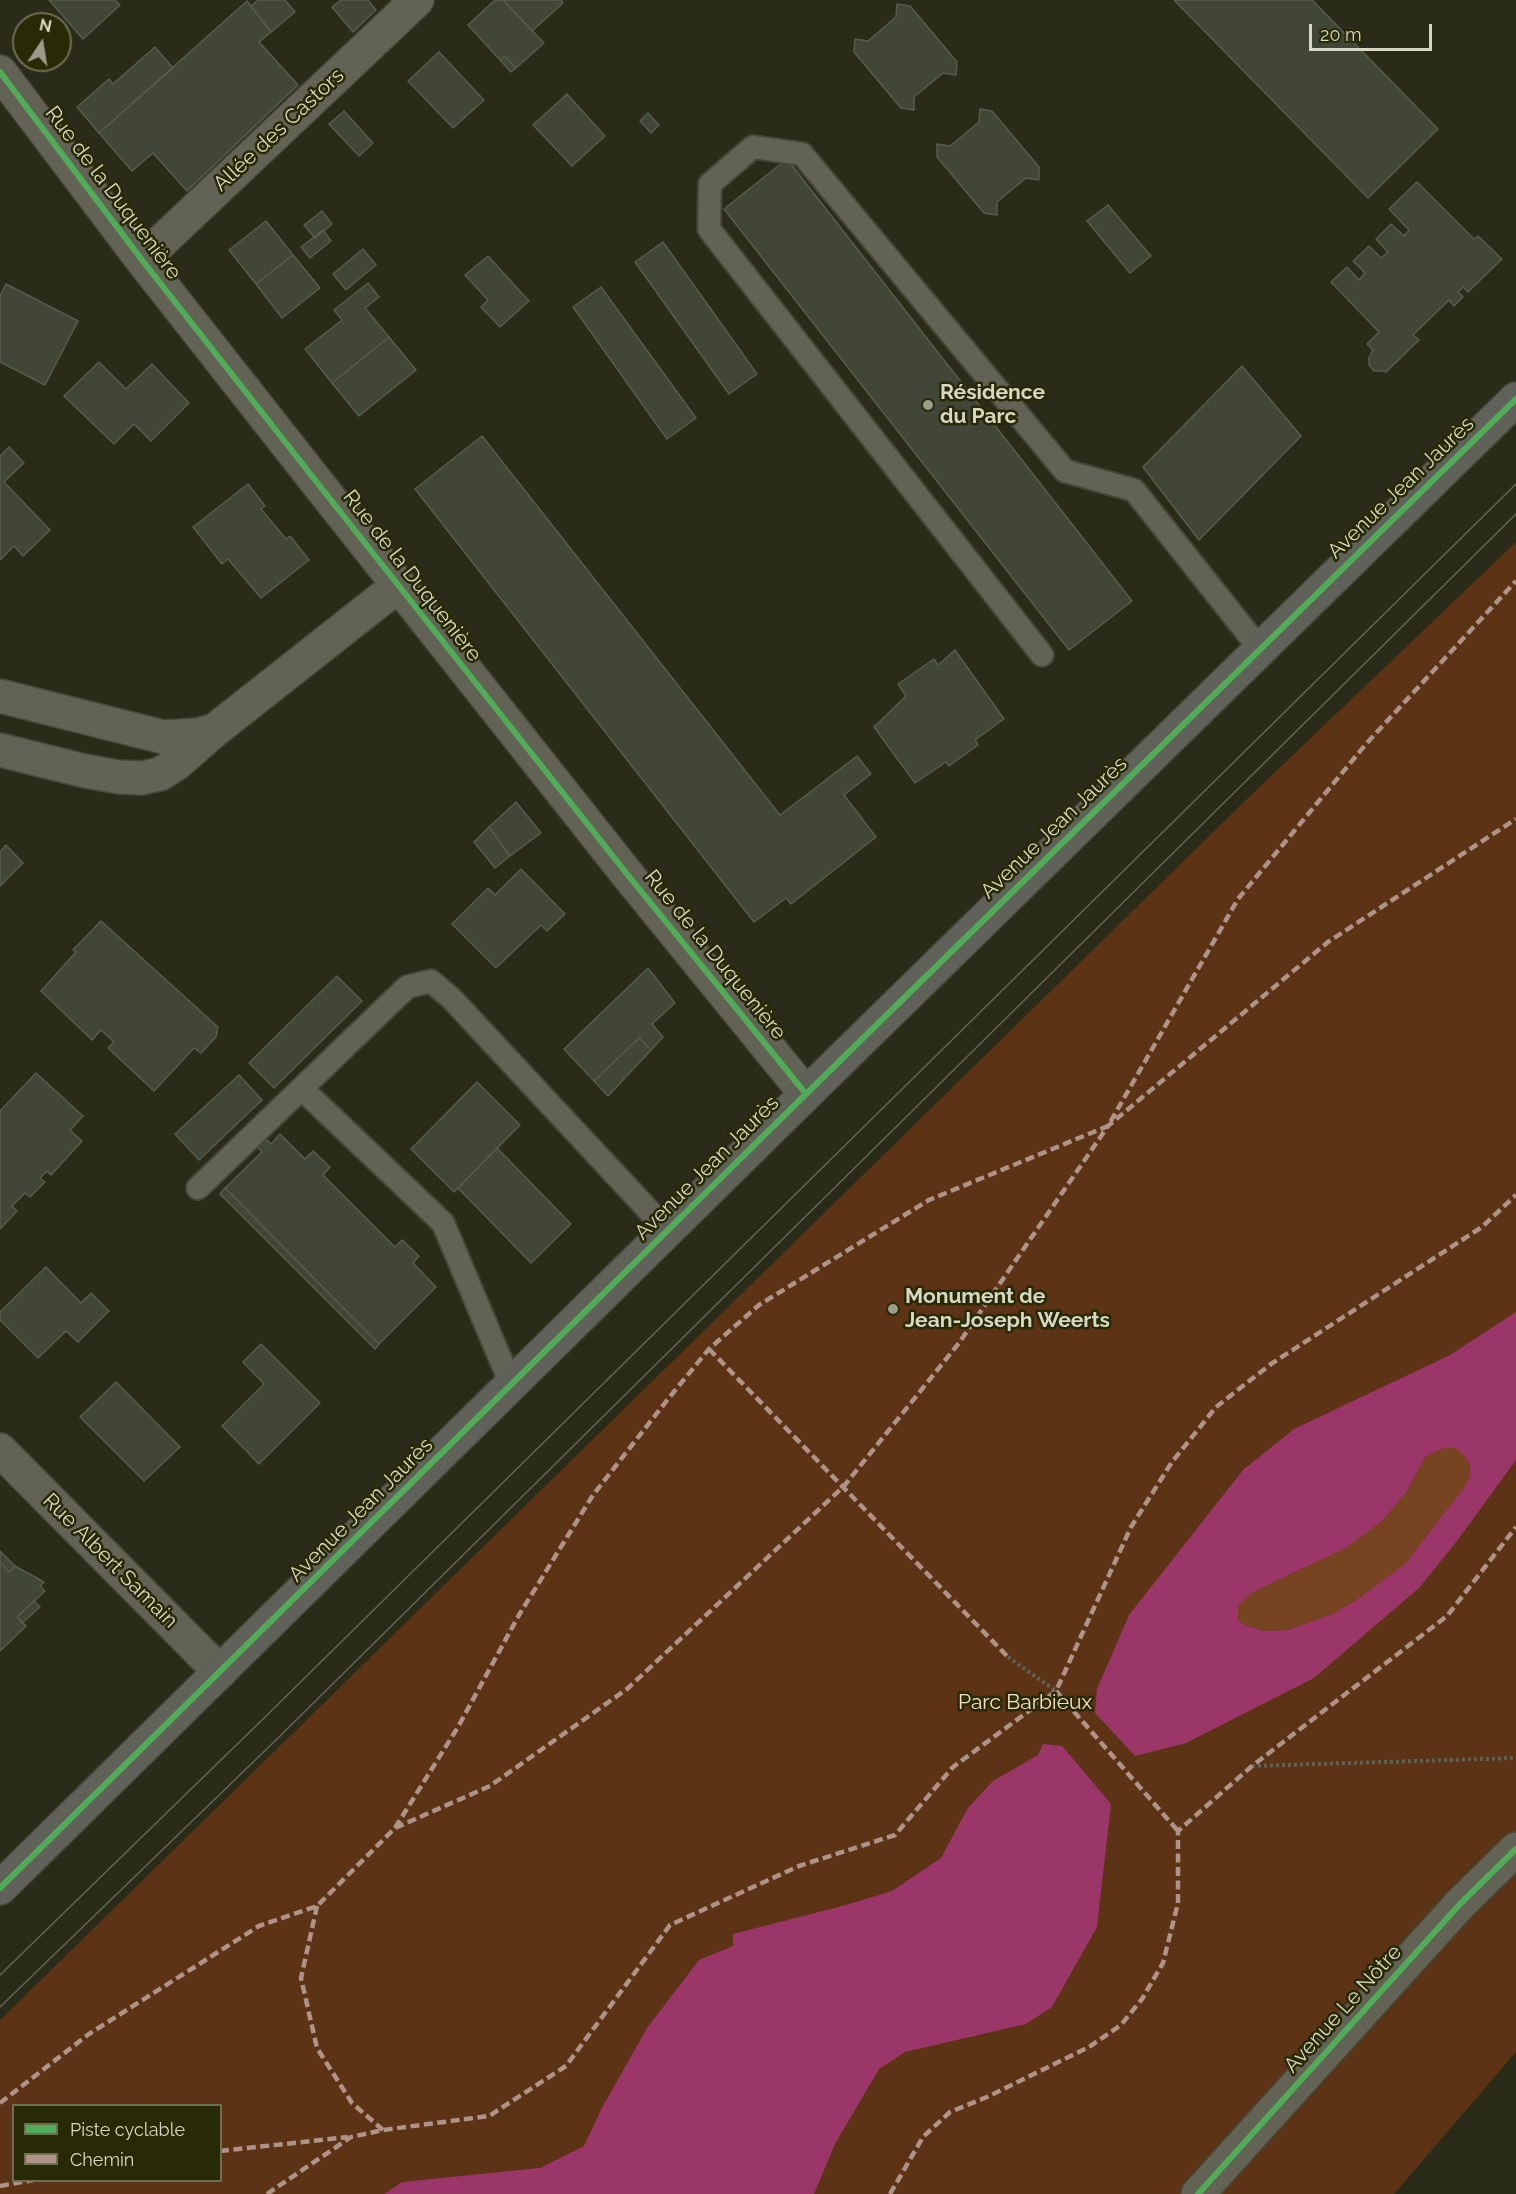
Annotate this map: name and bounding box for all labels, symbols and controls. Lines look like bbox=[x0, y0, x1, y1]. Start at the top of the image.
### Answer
north arrow bbox=[12, 12, 72, 72]
scale bar bbox=[1312, 12, 1435, 50]
text: N bbox=[37, 15, 53, 36]
text: 20 m bbox=[1320, 24, 1362, 45]
street label: Allée des Castors bbox=[208, 63, 350, 197]
street label: Rue de la Duquenière bbox=[40, 101, 186, 285]
place label: Résidence du Parc bbox=[940, 380, 1045, 430]
marker: Résidence du Parc bbox=[921, 398, 935, 412]
street label: Avenue Jean Jaurès bbox=[1323, 412, 1479, 564]
street label: Rue de la Duquenière bbox=[337, 485, 487, 667]
street label: Avenue Jean Jaurès bbox=[976, 752, 1132, 904]
street label: Rue de la Duquenière bbox=[639, 865, 791, 1045]
street label: Avenue Jean Jaurès bbox=[630, 1091, 784, 1245]
place label: Monument de Jean-Joseph Weerts bbox=[905, 1284, 1110, 1334]
marker: Monument de Jean-Joseph Weerts bbox=[886, 1302, 900, 1316]
street label: Avenue Jean Jaurès bbox=[284, 1433, 438, 1587]
street label: Rue Albert Samain bbox=[37, 1488, 183, 1634]
park label: Parc Barbieux bbox=[958, 1690, 1092, 1716]
street label: Avenue Le Nôtre bbox=[1279, 1940, 1407, 2078]
legend bbox=[12, 2104, 222, 2182]
text: Piste cyclable bbox=[70, 2119, 185, 2140]
text: Chemin bbox=[70, 2149, 134, 2170]

